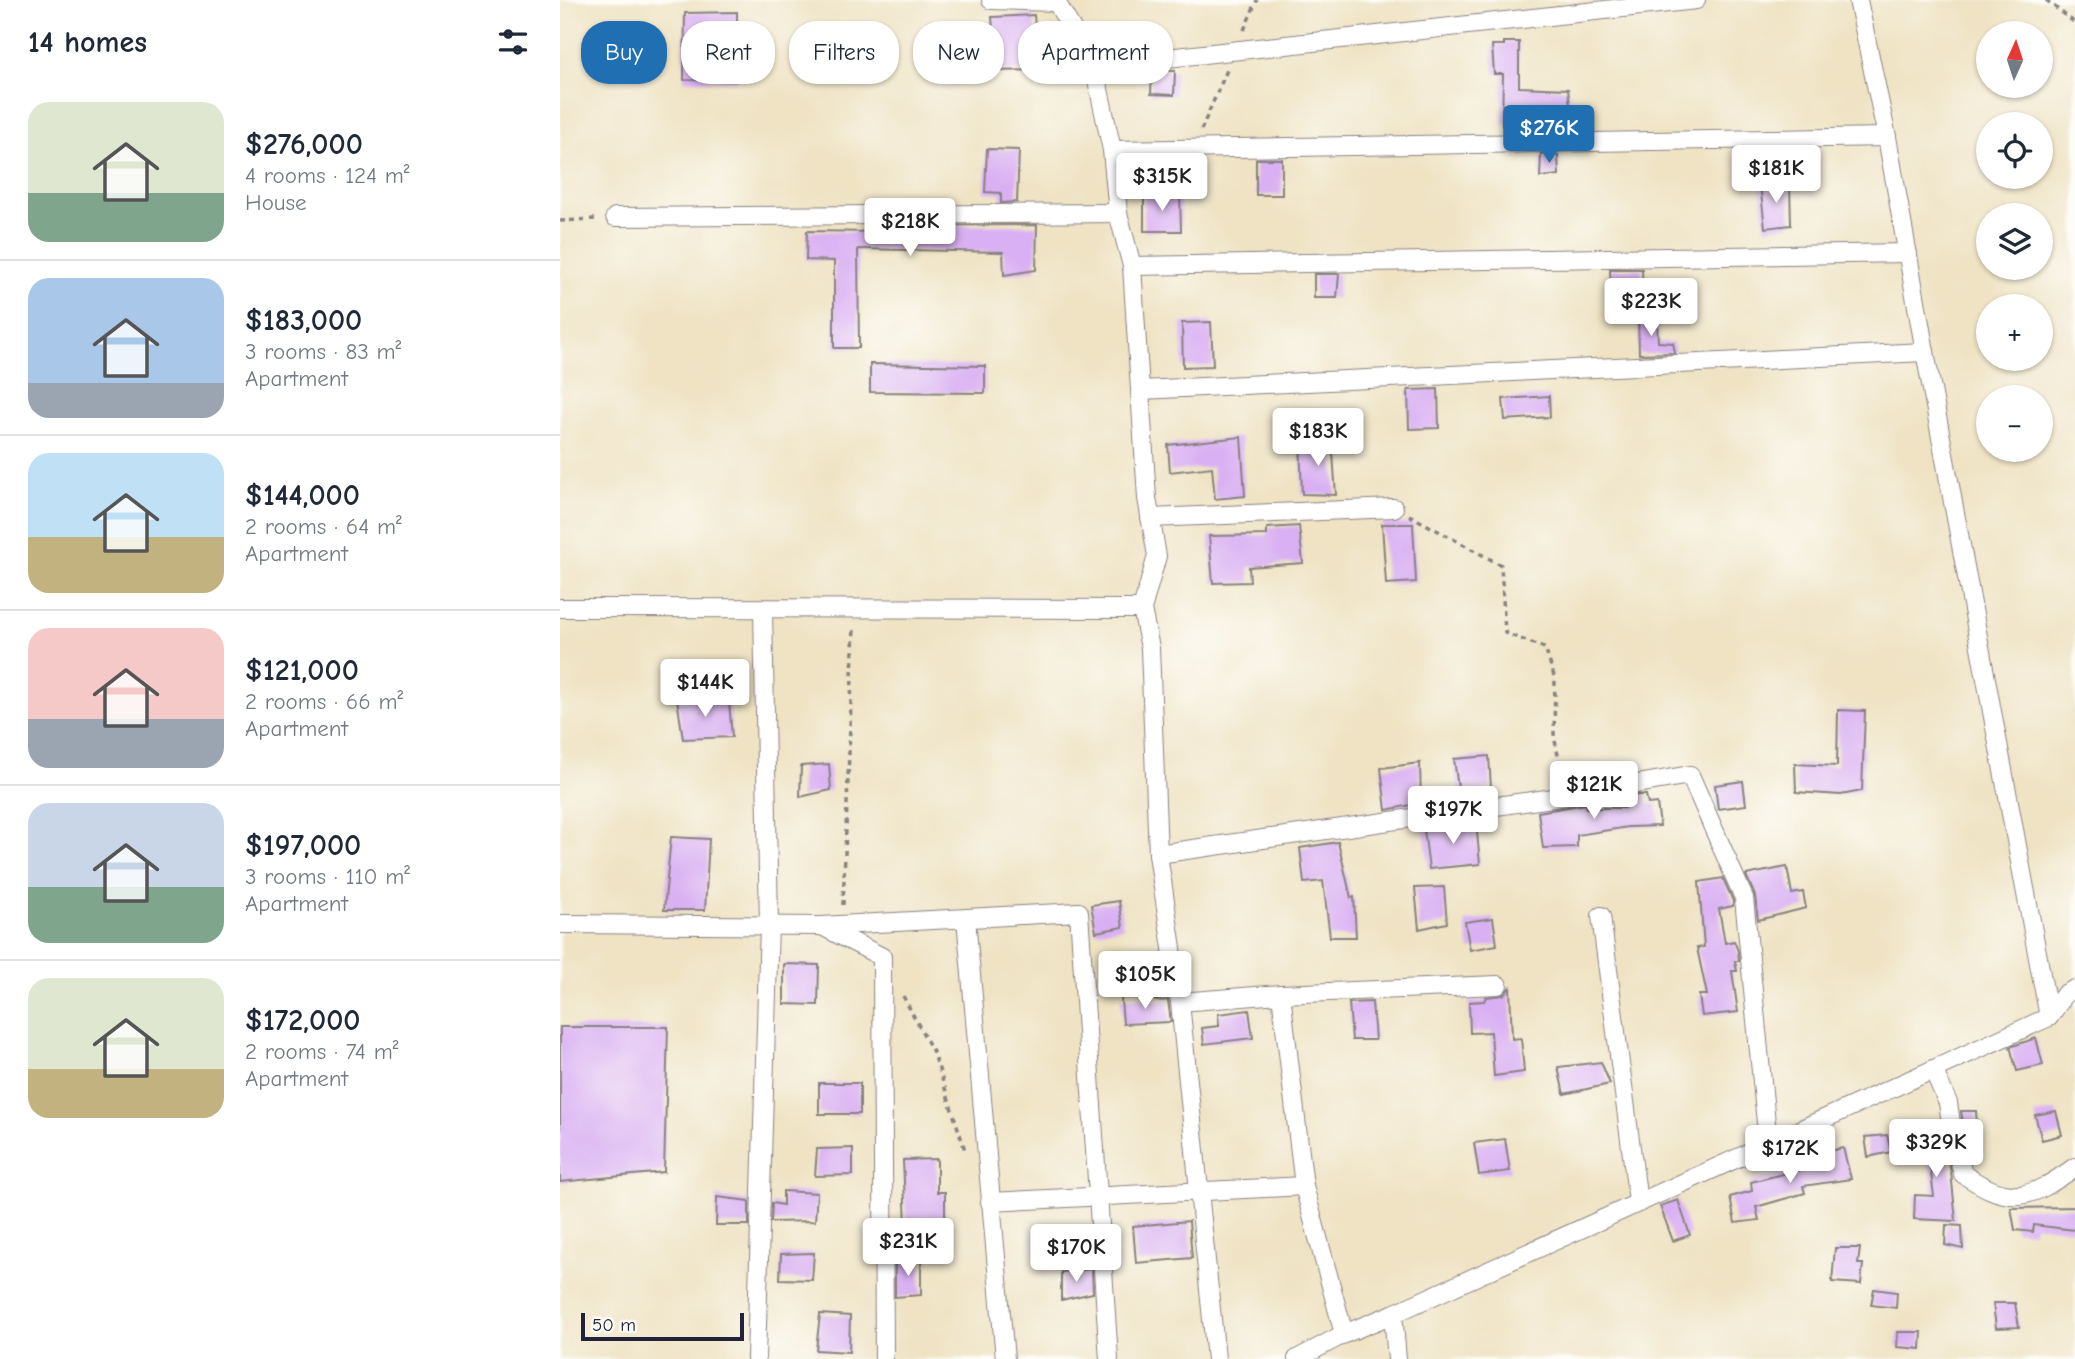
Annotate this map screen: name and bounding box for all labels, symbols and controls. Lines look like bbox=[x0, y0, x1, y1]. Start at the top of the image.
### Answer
chip: Buy bbox=[581, 21, 667, 84]
chip: Rent bbox=[681, 21, 775, 84]
chip: Filters bbox=[789, 21, 899, 84]
chip: New bbox=[913, 21, 1004, 84]
chip: Apartment bbox=[1018, 21, 1173, 84]
north arrow bbox=[1976, 21, 2053, 98]
map controls bbox=[1976, 21, 2053, 462]
icon: filters bbox=[494, 23, 532, 61]
text: 14 homes bbox=[28, 25, 147, 60]
pin: $276K bbox=[1500, 106, 1598, 165]
button: locate bbox=[1976, 112, 2053, 189]
text: $276K bbox=[1519, 114, 1579, 141]
text: $276,000 bbox=[245, 127, 363, 162]
icon: home bbox=[84, 130, 168, 214]
pin: $181K bbox=[1727, 146, 1825, 205]
pin: $315K bbox=[1113, 154, 1211, 213]
text: $181K bbox=[1748, 154, 1804, 181]
text: 4 rooms · 124 m² bbox=[245, 162, 409, 189]
text: $315K bbox=[1132, 162, 1192, 189]
text: House bbox=[245, 189, 307, 216]
pin: $218K bbox=[861, 198, 959, 258]
button: layers bbox=[1976, 203, 2053, 280]
text: $218K bbox=[880, 207, 940, 234]
pin: $223K bbox=[1602, 278, 1700, 338]
text: $223K bbox=[1620, 287, 1682, 314]
button: + bbox=[1976, 294, 2053, 371]
text: $183,000 bbox=[245, 303, 362, 338]
icon: home bbox=[84, 306, 168, 390]
text: 3 rooms · 83 m² bbox=[245, 338, 401, 365]
text: Apartment bbox=[245, 365, 348, 392]
button: − bbox=[1976, 385, 2053, 462]
pin: $183K bbox=[1269, 408, 1367, 468]
text: $183K bbox=[1289, 417, 1347, 444]
text: $144,000 bbox=[245, 478, 360, 513]
icon: home bbox=[84, 481, 168, 565]
text: 2 rooms · 64 m² bbox=[245, 513, 402, 540]
text: Apartment bbox=[245, 540, 348, 567]
text: $121,000 bbox=[245, 653, 359, 688]
icon: home bbox=[84, 656, 168, 740]
pin: $144K bbox=[656, 660, 754, 719]
text: $144K bbox=[676, 668, 734, 695]
text: 2 rooms · 66 m² bbox=[245, 688, 403, 715]
text: Apartment bbox=[245, 715, 348, 742]
pin: $121K bbox=[1545, 762, 1643, 821]
text: $121K bbox=[1566, 770, 1622, 797]
pin: $197K bbox=[1404, 786, 1502, 846]
text: $197K bbox=[1424, 795, 1482, 822]
text: $197,000 bbox=[245, 828, 361, 863]
icon: home bbox=[84, 831, 168, 915]
text: 3 rooms · 110 m² bbox=[245, 863, 410, 890]
text: Apartment bbox=[245, 890, 348, 917]
pin: $105K bbox=[1096, 951, 1194, 1011]
text: $105K bbox=[1114, 960, 1176, 987]
text: $172,000 bbox=[245, 1003, 361, 1038]
icon: home bbox=[84, 1006, 168, 1090]
text: 2 rooms · 74 m² bbox=[245, 1038, 398, 1065]
text: Apartment bbox=[245, 1065, 348, 1092]
pin: $329K bbox=[1887, 1120, 1985, 1179]
pin: $172K bbox=[1741, 1126, 1839, 1185]
text: $329K bbox=[1905, 1128, 1967, 1155]
text: $172K bbox=[1761, 1134, 1819, 1161]
pin: $231K bbox=[859, 1218, 957, 1278]
pin: $170K bbox=[1027, 1224, 1125, 1284]
text: $231K bbox=[879, 1227, 937, 1254]
text: $170K bbox=[1046, 1233, 1106, 1260]
scale bar bbox=[581, 1310, 744, 1342]
text: 50 m bbox=[592, 1314, 636, 1336]

